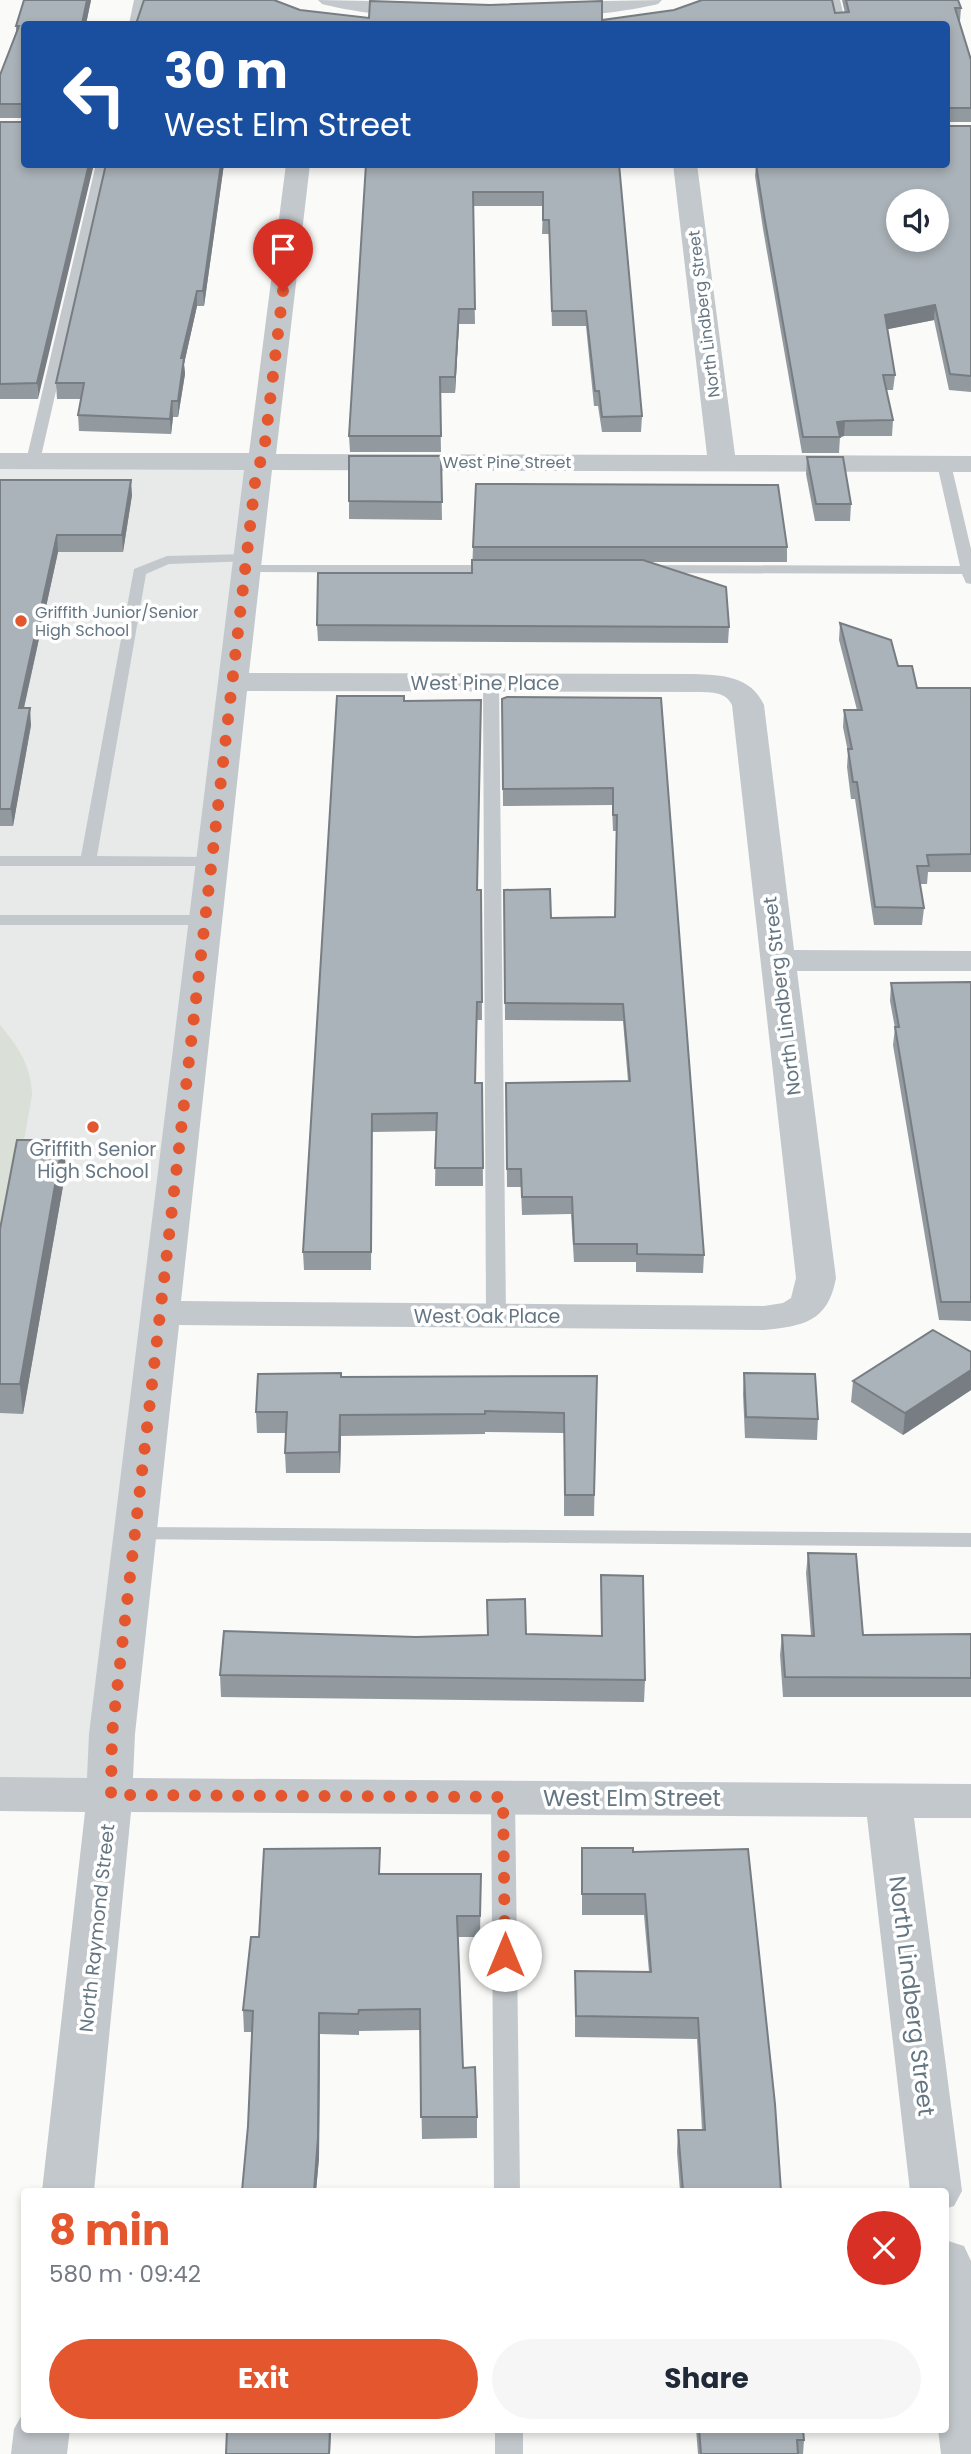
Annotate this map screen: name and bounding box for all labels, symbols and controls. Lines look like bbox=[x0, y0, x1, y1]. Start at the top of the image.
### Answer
text: 30 m bbox=[164, 37, 288, 105]
icon: left bbox=[49, 49, 140, 140]
text: West Elm Street bbox=[164, 102, 411, 147]
map controls bbox=[886, 189, 949, 252]
button: sound bbox=[886, 189, 949, 252]
pin bbox=[253, 219, 313, 291]
street label: North Lindberg Street bbox=[682, 229, 726, 399]
icon: arrive bbox=[264, 230, 302, 268]
street label: West Pine Street bbox=[443, 451, 571, 474]
place label: Griffith Junior/Senior High School bbox=[35, 601, 199, 642]
marker: Griffith Junior/Senior High School bbox=[13, 613, 29, 629]
street label: West Pine Place bbox=[411, 670, 559, 697]
street label: North Lindberg Street bbox=[756, 895, 808, 1097]
marker: Griffith Senior High School bbox=[85, 1119, 101, 1135]
place label: Griffith Senior High School bbox=[30, 1136, 156, 1185]
street label: West Oak Place bbox=[414, 1303, 560, 1330]
street label: West Elm Street bbox=[543, 1782, 721, 1814]
street label: North Raymond Street bbox=[73, 1822, 121, 2033]
street label: North Lindberg Street bbox=[881, 1874, 943, 2118]
position arrow bbox=[468, 1918, 542, 1992]
text: 8 min bbox=[49, 2201, 170, 2260]
button: close bbox=[847, 2211, 921, 2285]
text: 580 m · 09:42 bbox=[49, 2258, 201, 2290]
button: Exit bbox=[49, 2339, 478, 2419]
button: Share bbox=[492, 2339, 921, 2419]

